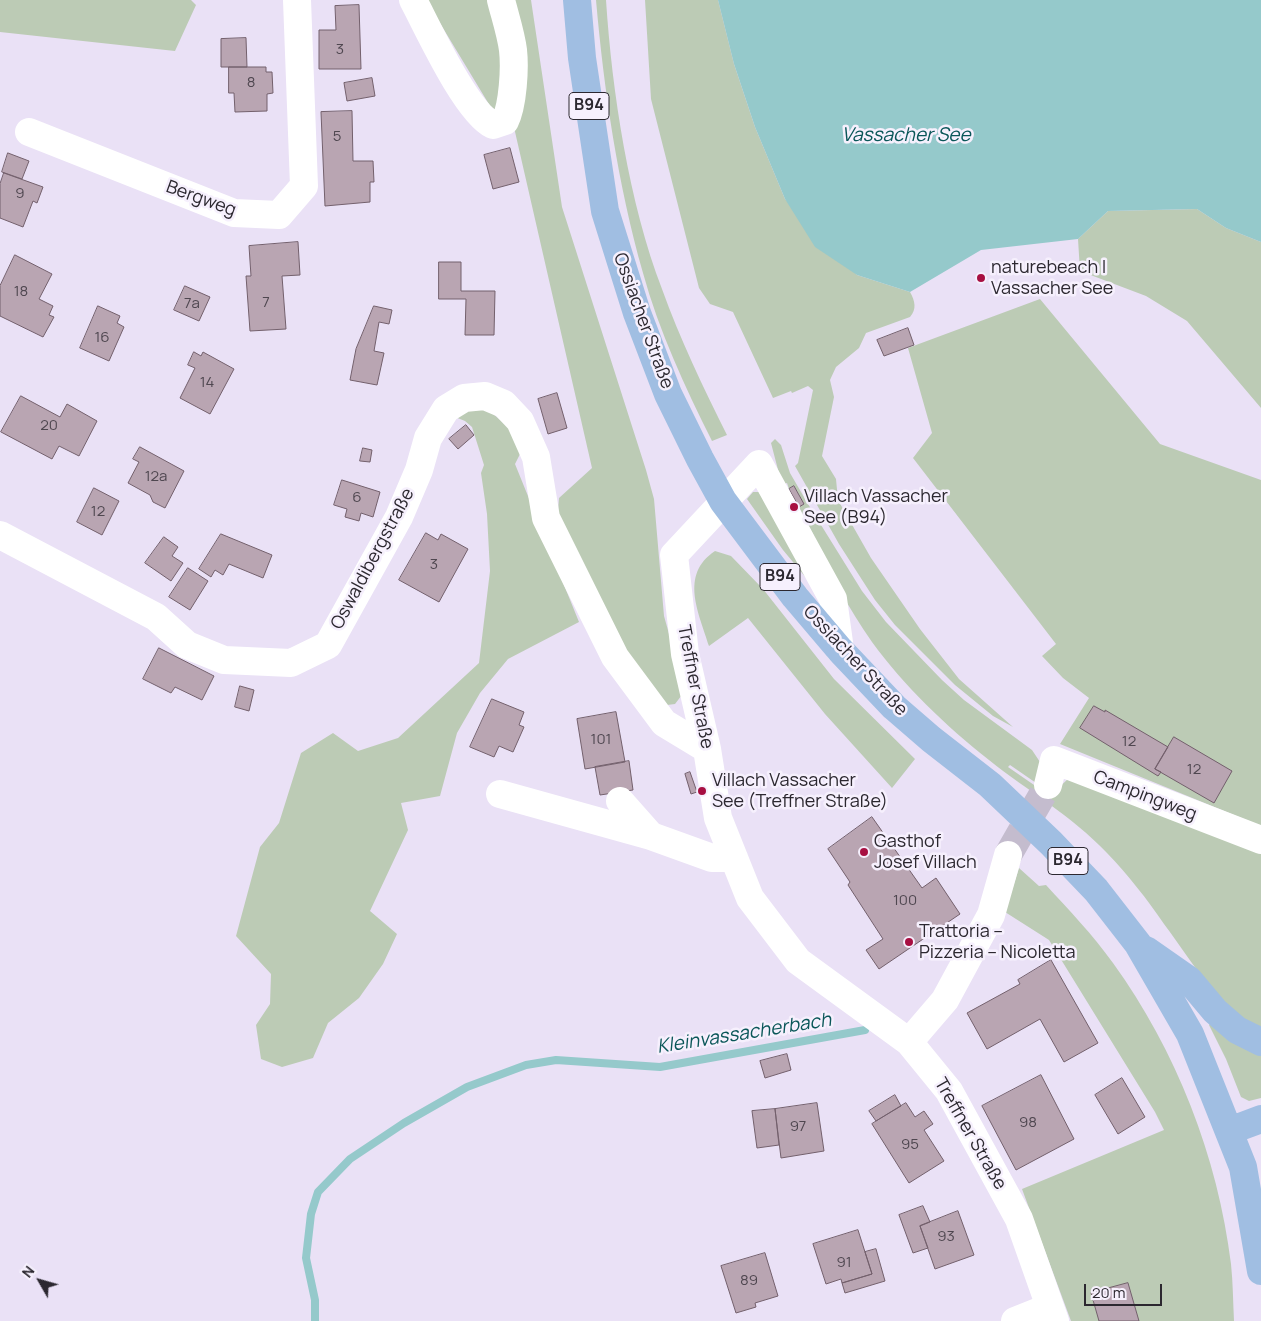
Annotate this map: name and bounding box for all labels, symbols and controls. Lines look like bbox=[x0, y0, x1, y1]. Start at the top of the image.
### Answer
house number: 3 bbox=[336, 41, 344, 59]
house number: 8 bbox=[247, 74, 255, 92]
road number: B94 bbox=[569, 92, 609, 120]
water label: Vassacher See bbox=[841, 125, 971, 147]
house number: 5 bbox=[333, 128, 341, 146]
street label: Bergweg bbox=[163, 176, 239, 222]
house number: 9 bbox=[15, 185, 25, 203]
street label: Ossiacher Straße bbox=[608, 250, 678, 392]
place label: naturebeach | Vassacher See bbox=[991, 257, 1113, 300]
marker: naturebeach | Vassacher See bbox=[975, 272, 987, 284]
house number: 18 bbox=[14, 283, 28, 301]
house number: 7 bbox=[262, 294, 270, 312]
house number: 7a bbox=[184, 295, 200, 313]
house number: 16 bbox=[94, 329, 110, 347]
house number: 14 bbox=[200, 374, 214, 392]
house number: 20 bbox=[40, 417, 58, 435]
house number: 12a bbox=[145, 468, 167, 486]
street label: Oswaldibergstraße bbox=[327, 485, 419, 633]
place label: Villach Vassacher See (B94) bbox=[804, 486, 948, 528]
house number: 6 bbox=[352, 489, 362, 507]
marker: Villach Vassacher See (B94) bbox=[788, 501, 800, 513]
house number: 12 bbox=[91, 503, 105, 521]
house number: 3 bbox=[430, 556, 438, 574]
road number: B94 bbox=[760, 564, 800, 590]
street label: Ossiacher Straße bbox=[798, 601, 912, 721]
street label: Treffner Straße bbox=[672, 623, 718, 751]
house number: 101 bbox=[591, 731, 611, 749]
house number: 12 bbox=[1122, 733, 1136, 751]
house number: 12 bbox=[1187, 761, 1201, 779]
street label: Campingweg bbox=[1090, 766, 1200, 826]
place label: Villach Vassacher See (Treffner Straße) bbox=[712, 770, 888, 812]
marker: Villach Vassacher See (Treffner Straße) bbox=[696, 785, 708, 797]
place label: Gasthof Josef Villach bbox=[874, 831, 977, 874]
marker: Gasthof Josef Villach bbox=[858, 846, 870, 858]
road number: B94 bbox=[1048, 848, 1088, 874]
house number: 100 bbox=[893, 892, 917, 910]
place label: Trattoria – Pizzeria – Nicoletta bbox=[919, 921, 1075, 964]
marker: Trattoria – Pizzeria – Nicoletta bbox=[903, 936, 915, 948]
water label: Kleinvassacherbach bbox=[655, 1009, 833, 1059]
street label: Treffner Straße bbox=[929, 1074, 1011, 1194]
house number: 98 bbox=[1019, 1114, 1037, 1132]
house number: 97 bbox=[790, 1118, 806, 1136]
house number: 95 bbox=[901, 1136, 919, 1154]
house number: 93 bbox=[937, 1228, 955, 1246]
house number: 91 bbox=[836, 1254, 852, 1272]
north arrow bbox=[15, 1256, 65, 1306]
text: N bbox=[17, 1262, 38, 1281]
house number: 89 bbox=[740, 1272, 758, 1290]
scale bar bbox=[1086, 1274, 1164, 1306]
text: 20 m bbox=[1092, 1282, 1125, 1303]

